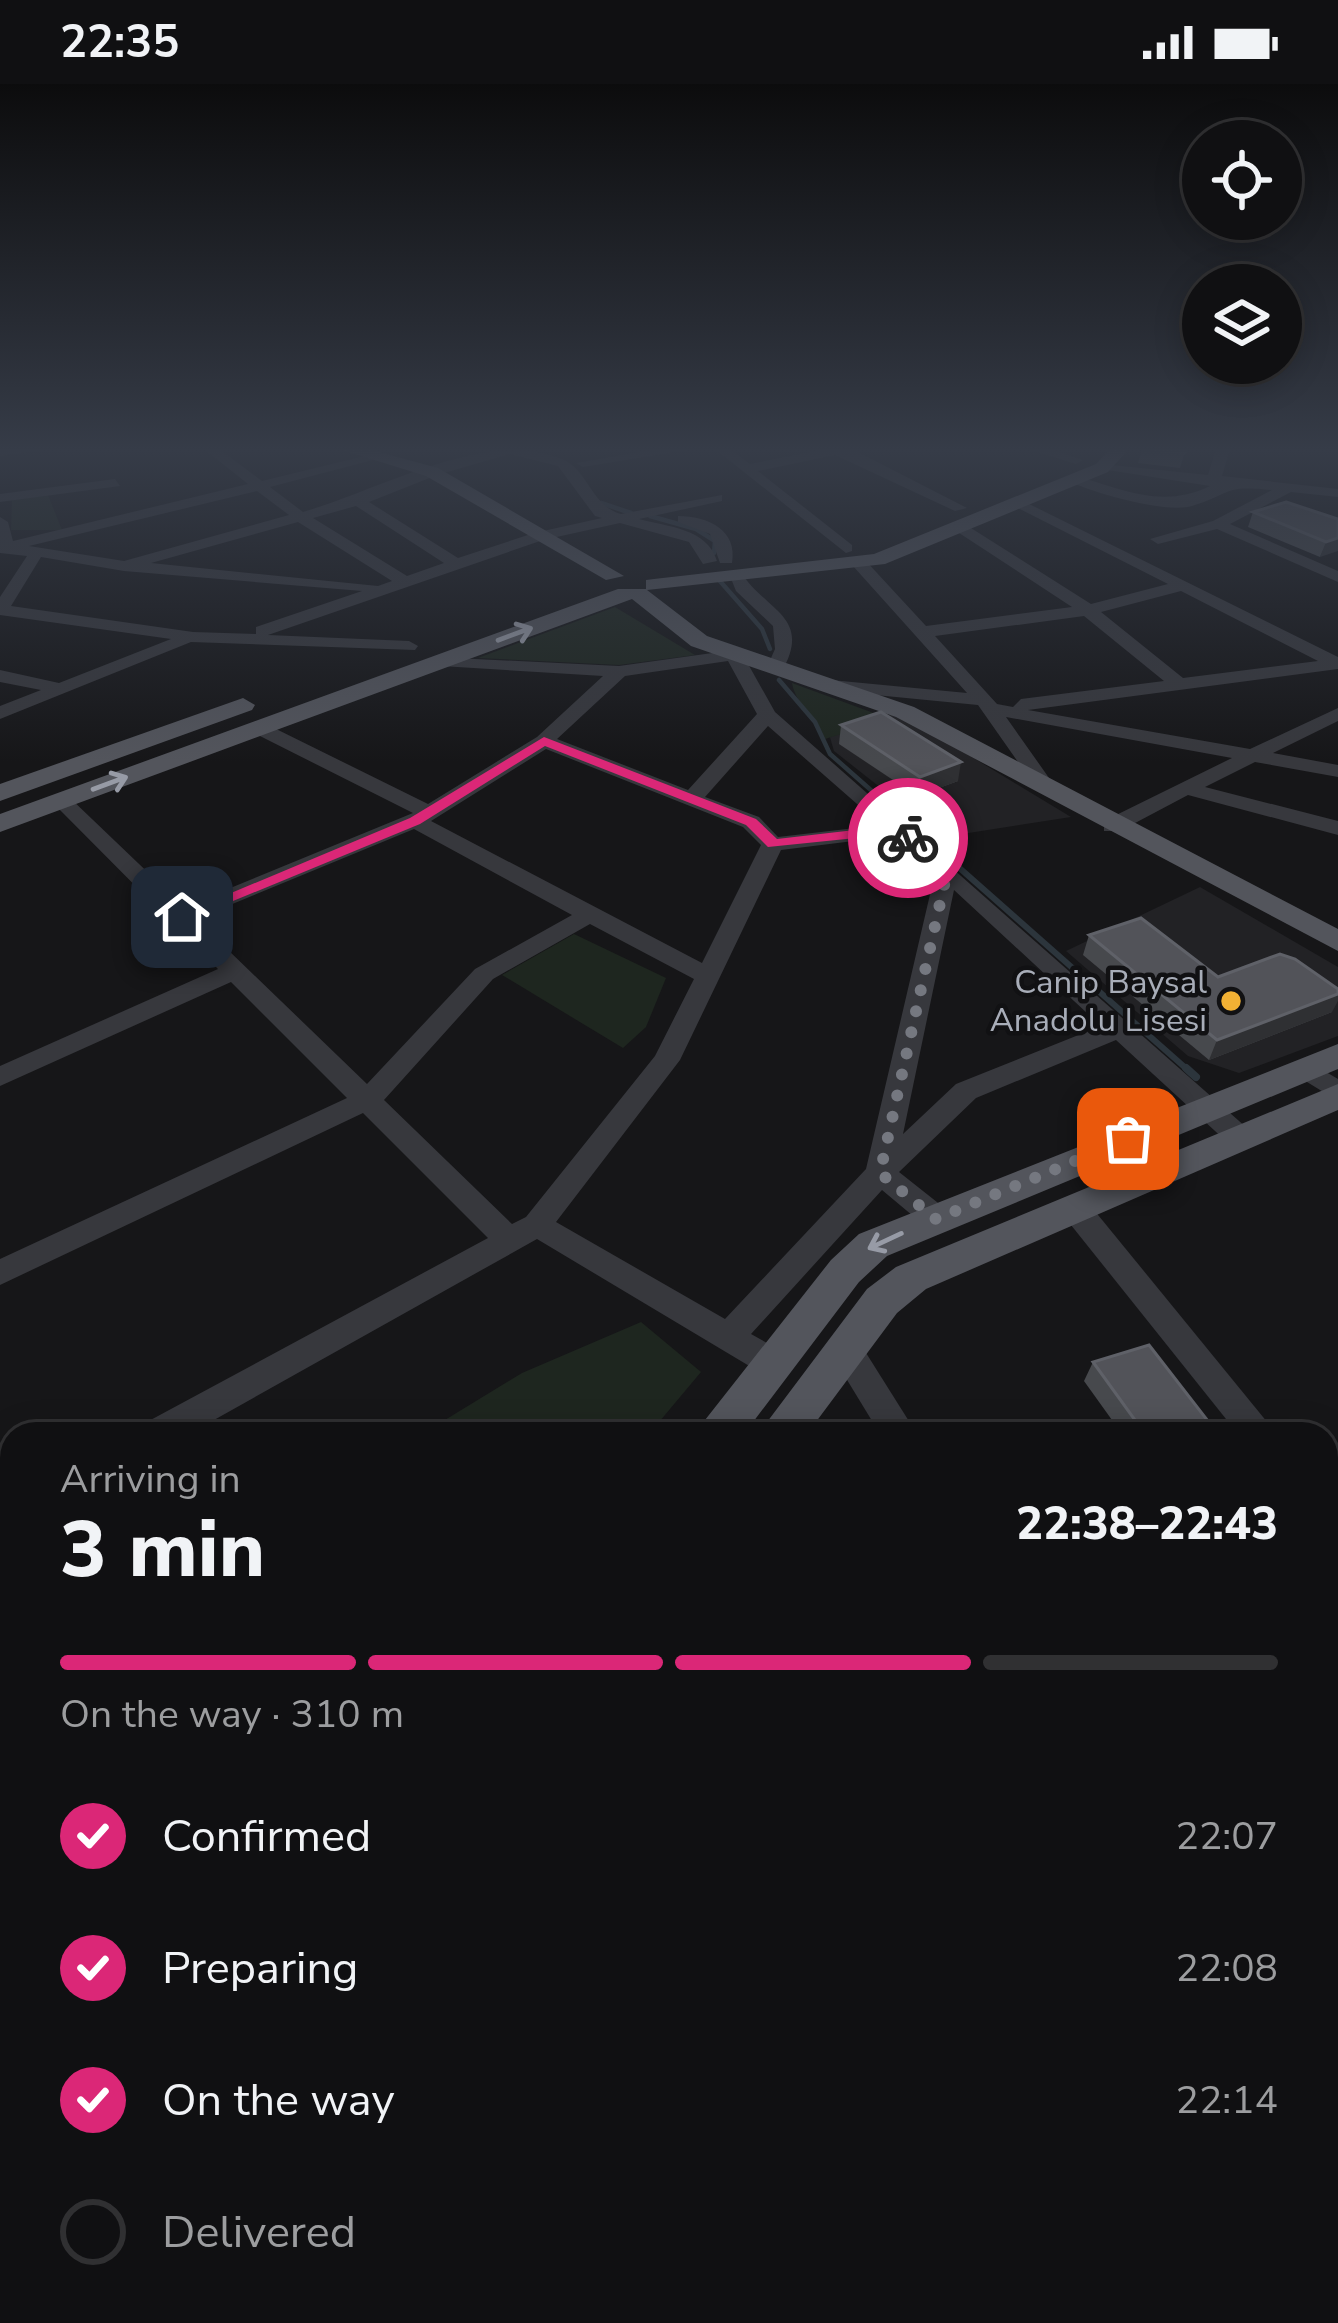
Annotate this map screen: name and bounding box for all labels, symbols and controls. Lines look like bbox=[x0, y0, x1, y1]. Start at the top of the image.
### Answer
text: 22:35 bbox=[60, 12, 179, 73]
map controls bbox=[1182, 120, 1302, 384]
button: locate bbox=[1182, 120, 1302, 240]
button: layers bbox=[1182, 264, 1302, 384]
one-way arrow bbox=[496, 622, 533, 643]
one-way arrow bbox=[90, 771, 127, 793]
courier bbox=[848, 778, 968, 898]
icon: bike bbox=[875, 805, 941, 871]
pin bbox=[131, 866, 233, 968]
icon: home bbox=[149, 884, 215, 950]
place label: Canip Baysal Anadolu Lisesi bbox=[990, 960, 1207, 1043]
marker: Canip Baysal Anadolu Lisesi bbox=[1218, 988, 1244, 1014]
pin bbox=[1077, 1088, 1179, 1190]
icon: bag bbox=[1095, 1106, 1161, 1172]
one-way arrow bbox=[868, 1231, 904, 1253]
text: Arriving in bbox=[60, 1453, 241, 1506]
text: 22:38–22:43 bbox=[1016, 1494, 1278, 1555]
text: 3 min bbox=[60, 1497, 265, 1604]
text: On the way · 310 m bbox=[60, 1688, 404, 1741]
icon: check bbox=[60, 1803, 126, 1869]
text: Confirmed bbox=[162, 1806, 371, 1867]
text: 22:07 bbox=[1176, 1810, 1278, 1863]
icon: check bbox=[60, 1935, 126, 2001]
text: Preparing bbox=[162, 1938, 358, 1999]
text: 22:08 bbox=[1176, 1942, 1278, 1995]
icon: check bbox=[60, 2067, 126, 2133]
text: On the way bbox=[162, 2070, 395, 2131]
text: 22:14 bbox=[1176, 2074, 1278, 2127]
text: Delivered bbox=[162, 2202, 356, 2263]

